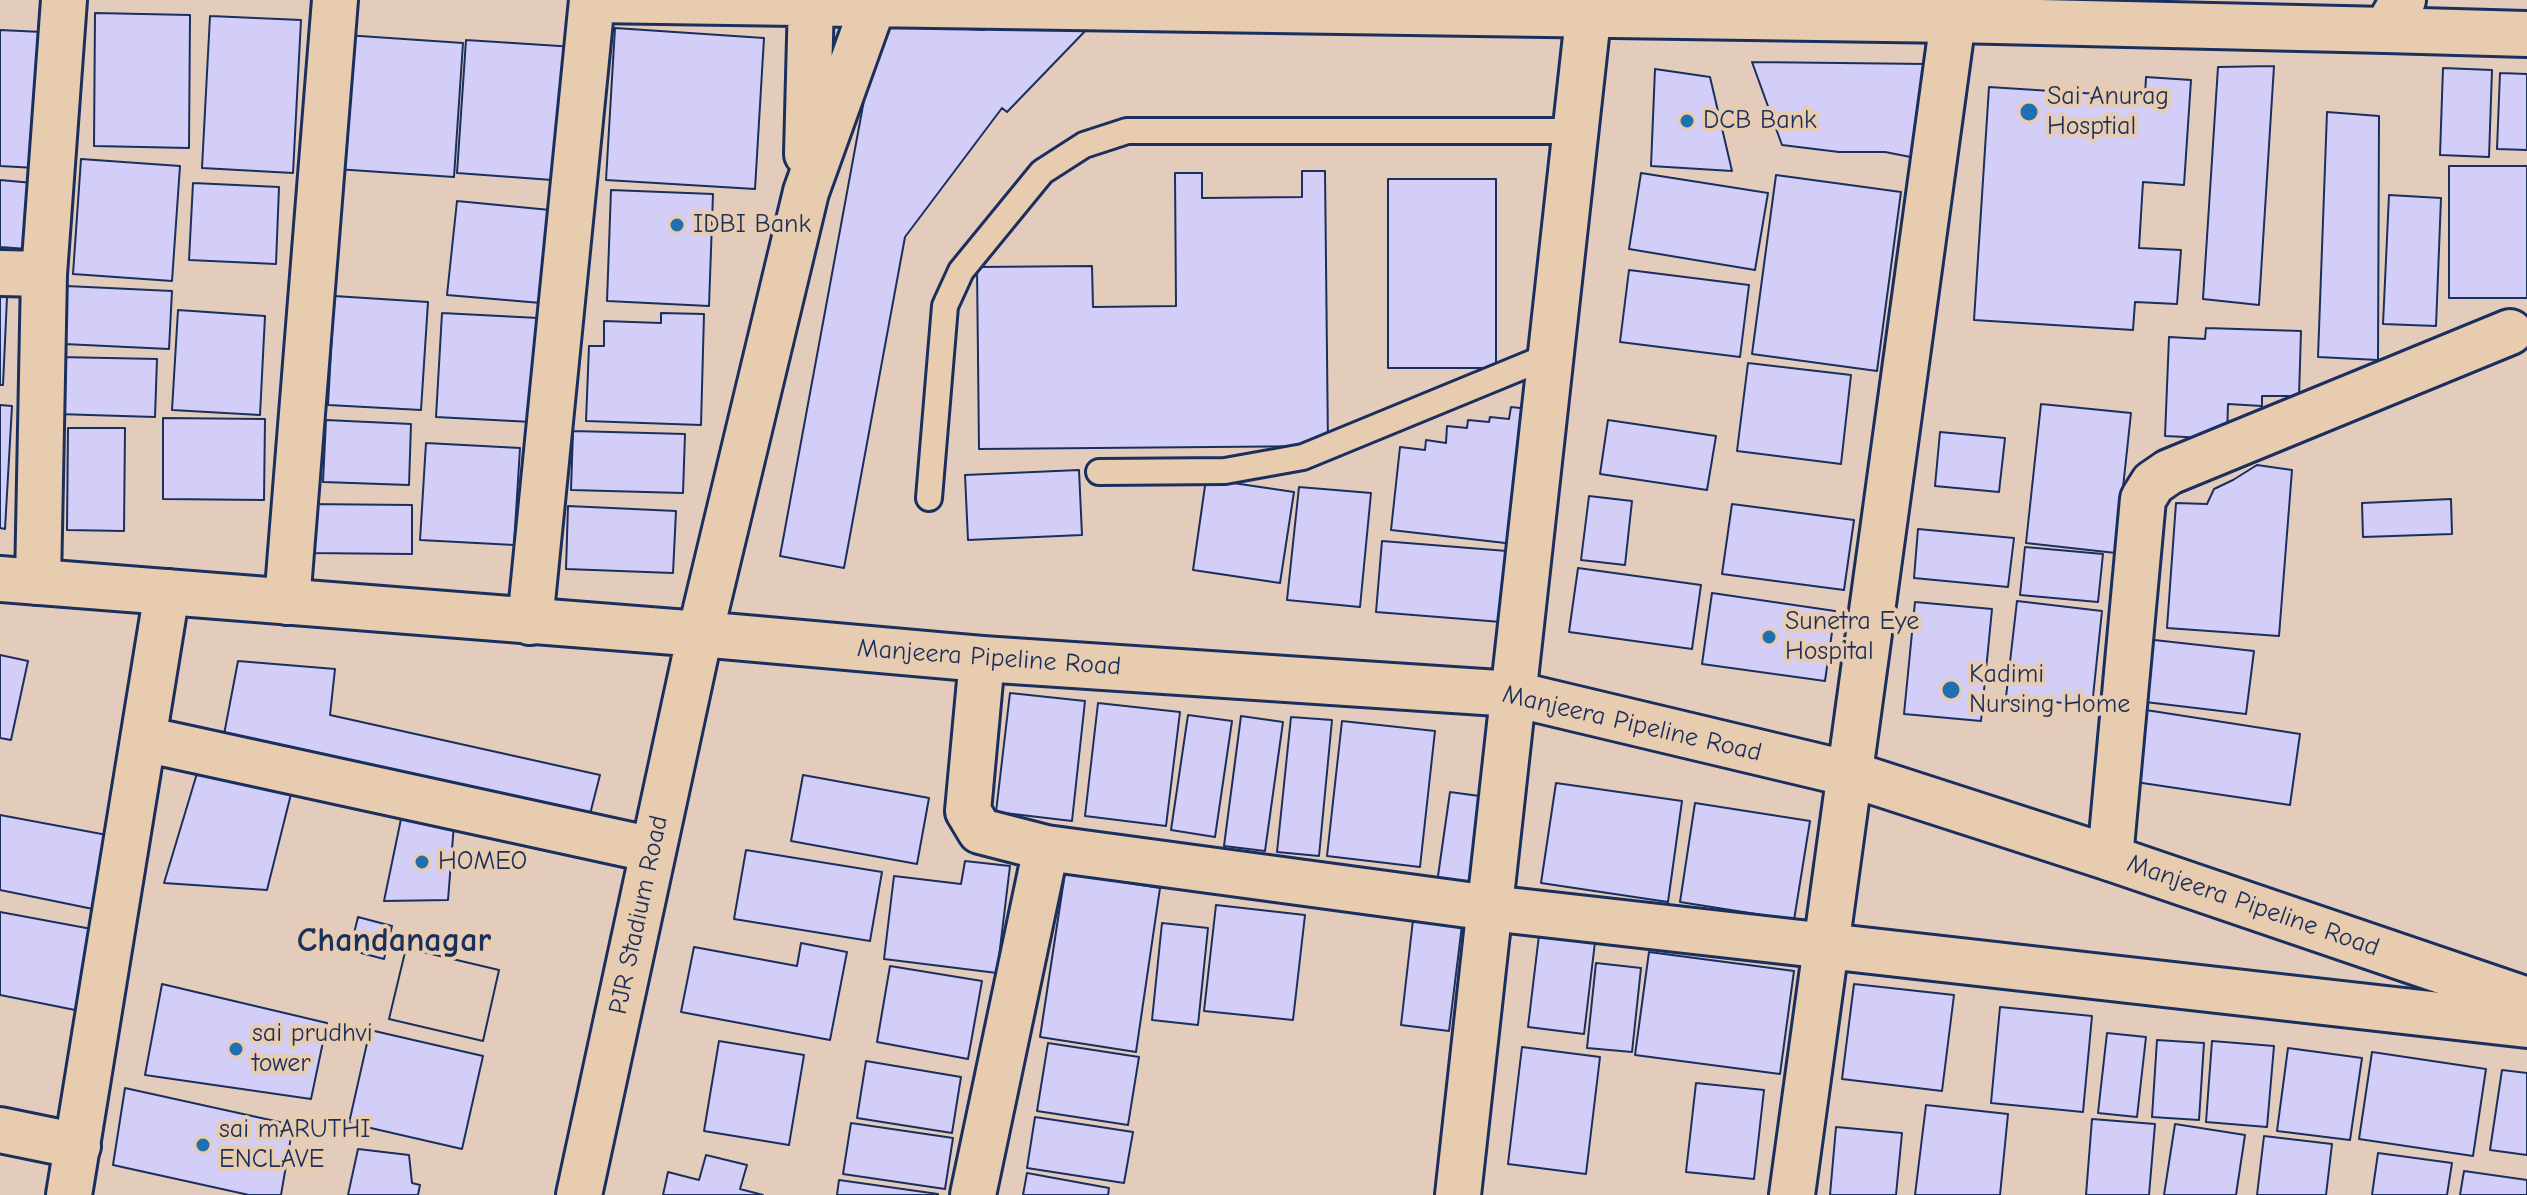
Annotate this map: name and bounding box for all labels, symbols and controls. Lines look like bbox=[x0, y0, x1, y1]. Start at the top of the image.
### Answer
place label: Sai Anurag Hosptial bbox=[2047, 81, 2169, 142]
marker: Sai Anurag Hosptial bbox=[2018, 101, 2040, 123]
place label: DCB Bank bbox=[1703, 105, 1817, 137]
marker: DCB Bank bbox=[1678, 112, 1696, 130]
place label: IDBI Bank bbox=[693, 209, 811, 241]
marker: IDBI Bank bbox=[668, 216, 686, 234]
place label: Sunetra Eye Hospital bbox=[1785, 606, 1919, 668]
marker: Sunetra Eye Hospital bbox=[1760, 628, 1778, 646]
street label: Manjeera Pipeline Road bbox=[856, 633, 1122, 683]
place label: Kadimi Nursing Home bbox=[1969, 659, 2130, 720]
street label: Manjeera Pipeline Road bbox=[1499, 679, 1765, 769]
marker: Kadimi Nursing Home bbox=[1940, 679, 1962, 701]
street label: PJR Stadium Road bbox=[603, 813, 675, 1017]
place label: HOMEO bbox=[438, 846, 527, 878]
street label: Manjeera Pipeline Road bbox=[2123, 848, 2383, 964]
marker: HOMEO bbox=[413, 853, 431, 871]
district label: Chandanagar bbox=[297, 921, 491, 961]
place label: sai prudhvi tower bbox=[252, 1018, 373, 1080]
marker: sai prudhvi tower bbox=[227, 1040, 245, 1058]
place label: sai mARUTHI ENCLAVE bbox=[219, 1114, 370, 1176]
marker: sai mARUTHI ENCLAVE bbox=[194, 1136, 212, 1154]

